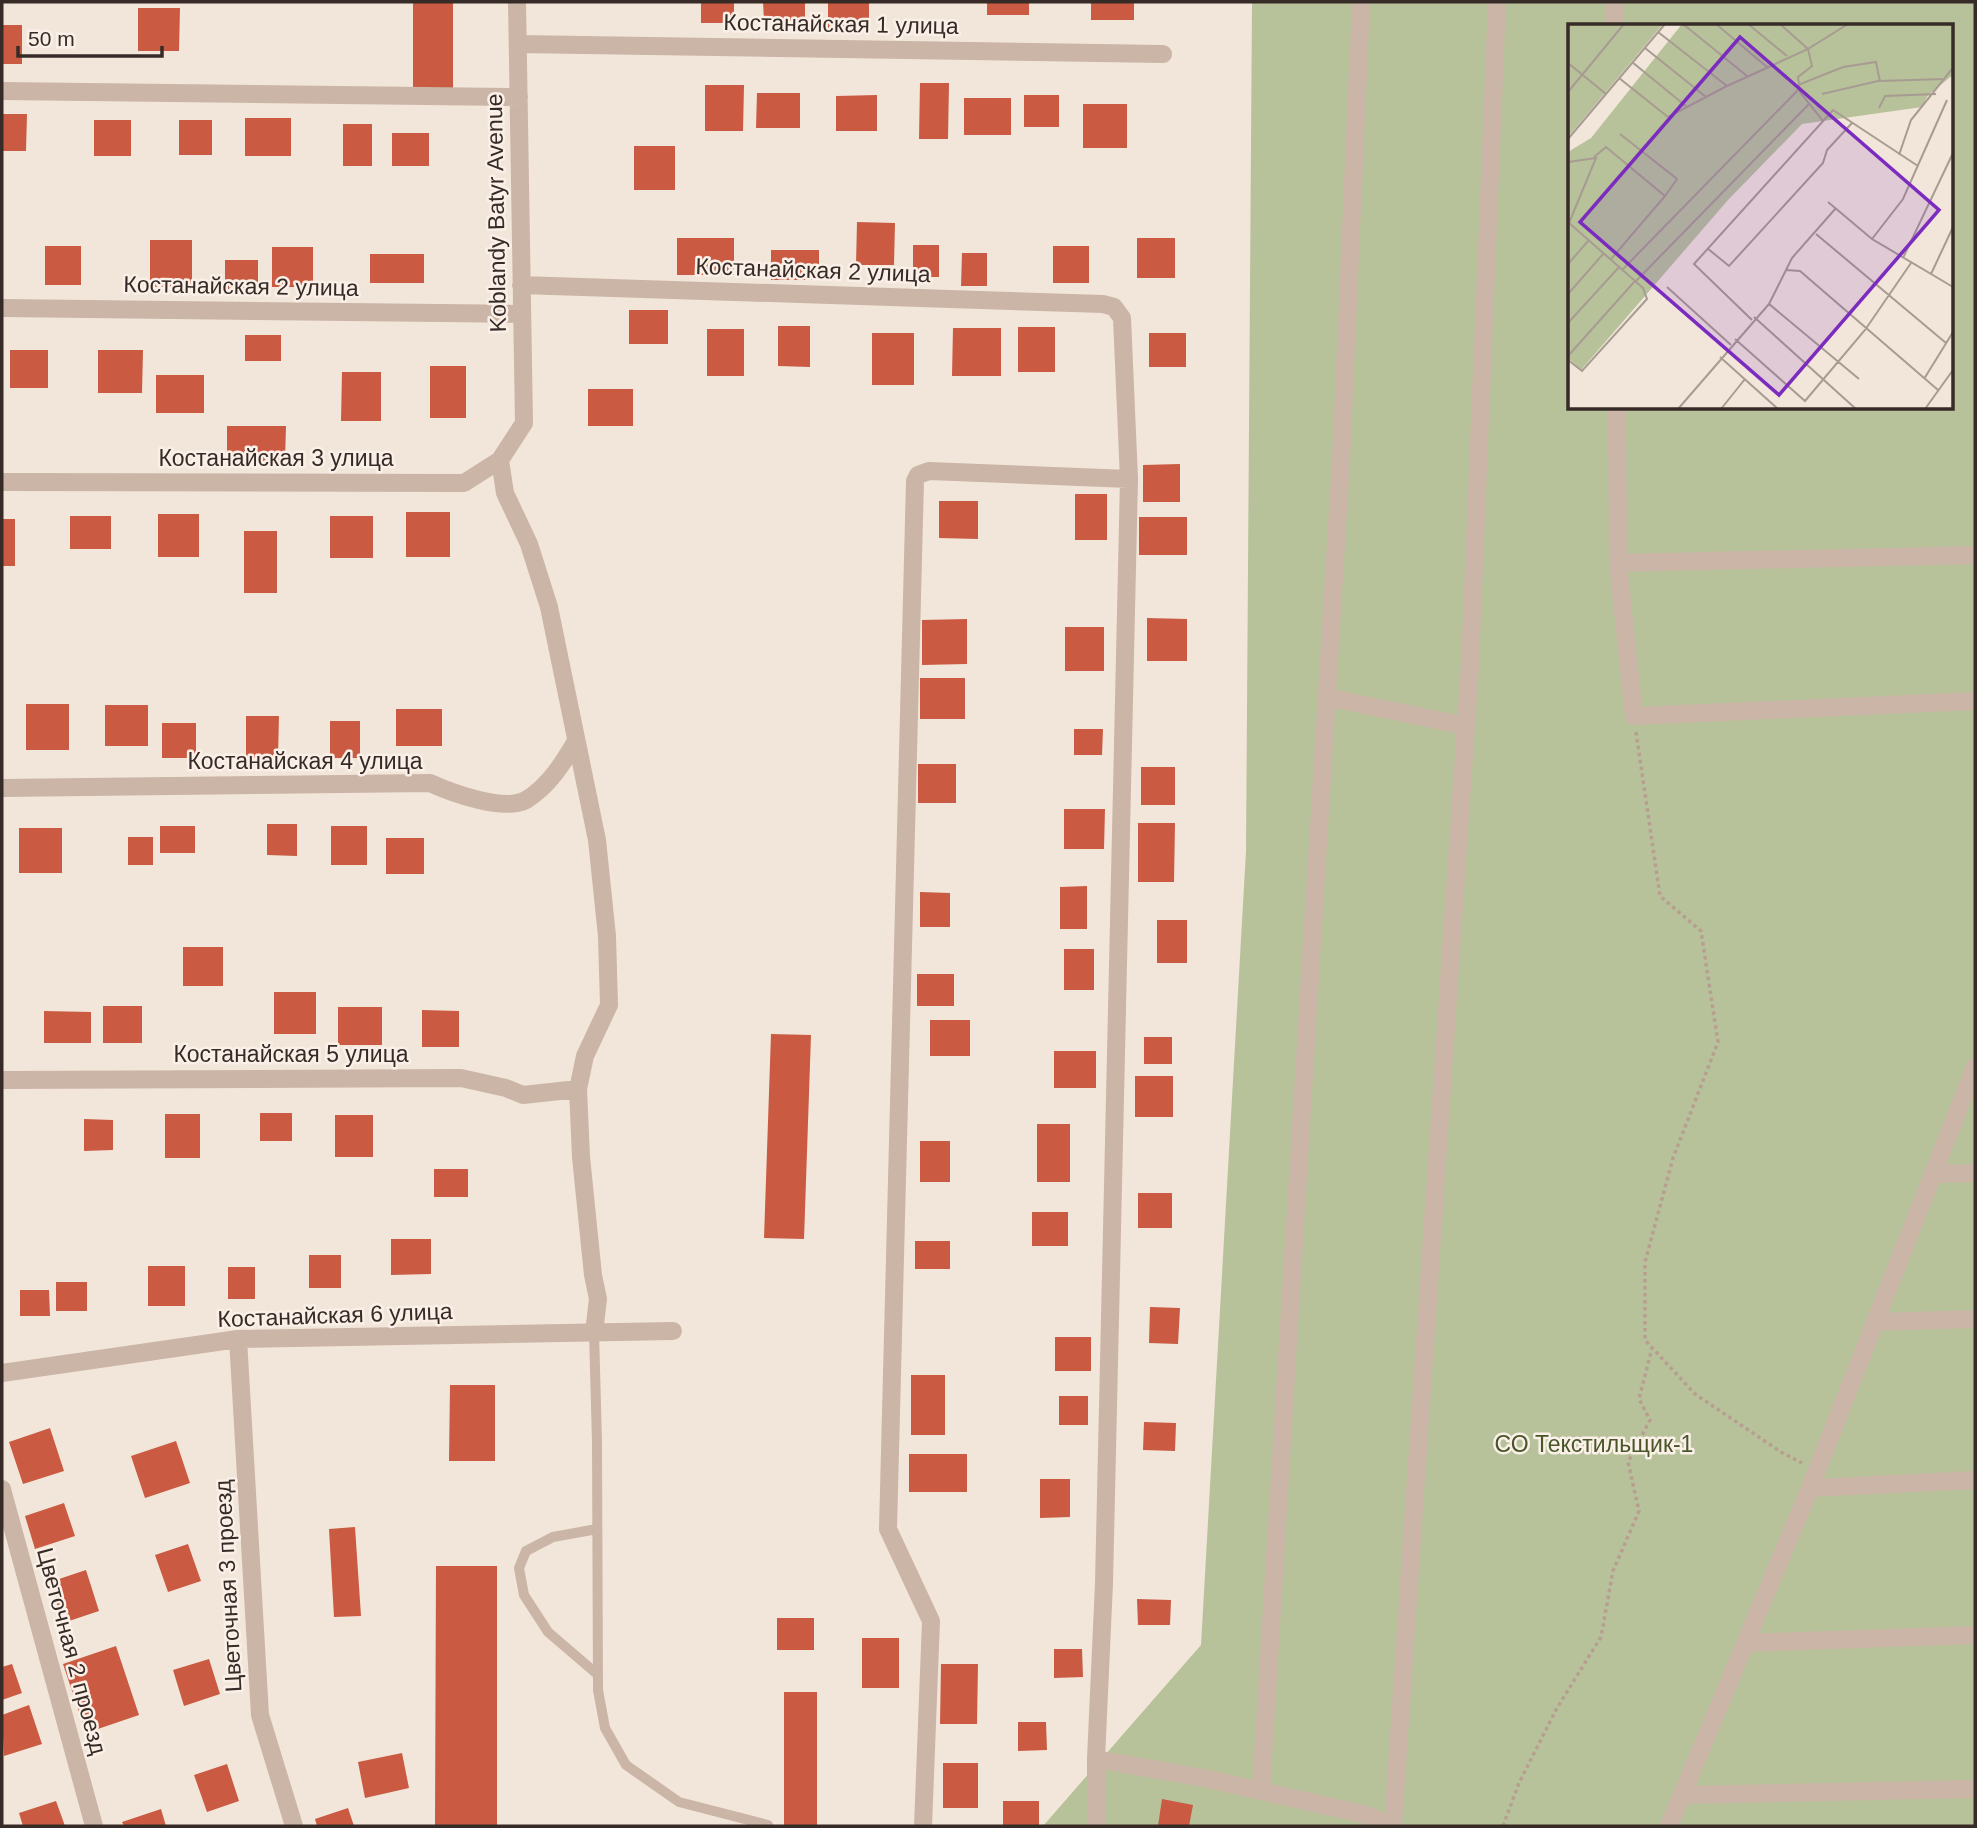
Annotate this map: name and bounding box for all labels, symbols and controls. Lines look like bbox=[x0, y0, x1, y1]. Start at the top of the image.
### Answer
street label: Костанайская 1 улица bbox=[723, 9, 959, 39]
scale bar bbox=[18, 14, 161, 58]
inset map bbox=[1568, 24, 1952, 410]
text: 50 m bbox=[28, 27, 75, 50]
street label: Koblandy Batyr Avenue bbox=[481, 93, 511, 333]
street label: Костанайская 2 улица bbox=[695, 253, 931, 287]
street label: Костанайская 2 улица bbox=[123, 271, 359, 301]
street label: Костанайская 3 улица bbox=[158, 445, 394, 471]
street label: Костанайская 4 улица bbox=[187, 748, 423, 774]
street label: Костанайская 5 улица bbox=[173, 1041, 409, 1067]
street label: Костанайская 6 улица bbox=[217, 1298, 453, 1332]
park label: СО Текстильщик-1 bbox=[1495, 1431, 1693, 1457]
street label: Цветочная 3 проезд bbox=[209, 1478, 247, 1693]
street label: Цветочная 2 проезд bbox=[32, 1545, 112, 1758]

